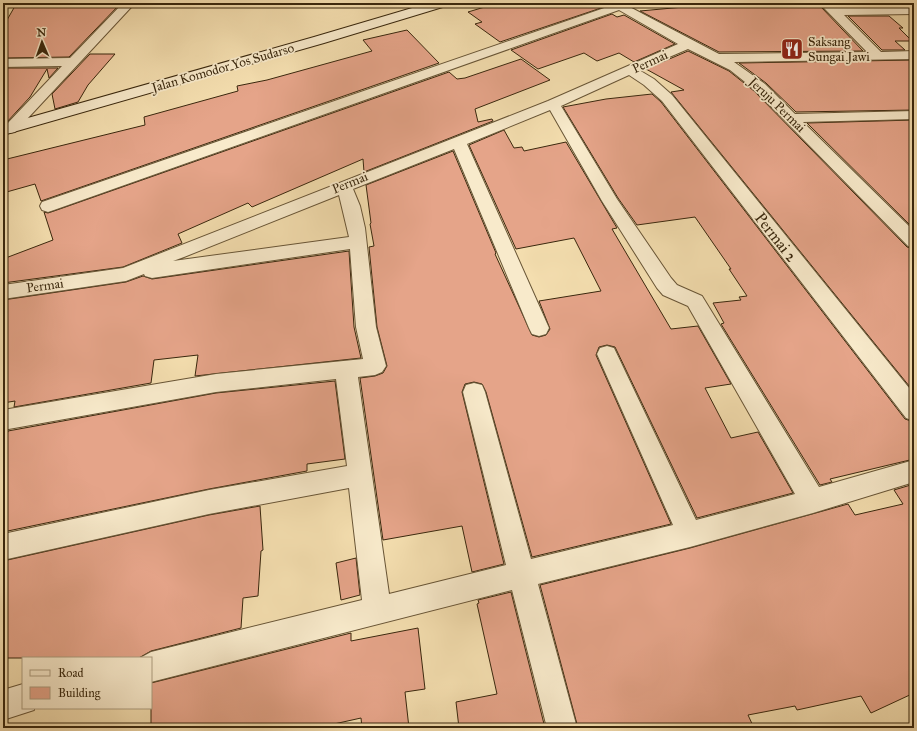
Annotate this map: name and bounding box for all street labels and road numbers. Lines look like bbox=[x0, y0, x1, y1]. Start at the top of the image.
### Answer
street label: Jalan Komodor Yos Sudarso bbox=[148, 40, 296, 97]
street label: Permai bbox=[630, 47, 671, 77]
street label: Jeruju Permai bbox=[744, 73, 809, 136]
street label: Permai bbox=[330, 168, 371, 197]
street label: Permai 2 bbox=[751, 209, 801, 266]
street label: Permai bbox=[25, 275, 65, 297]

